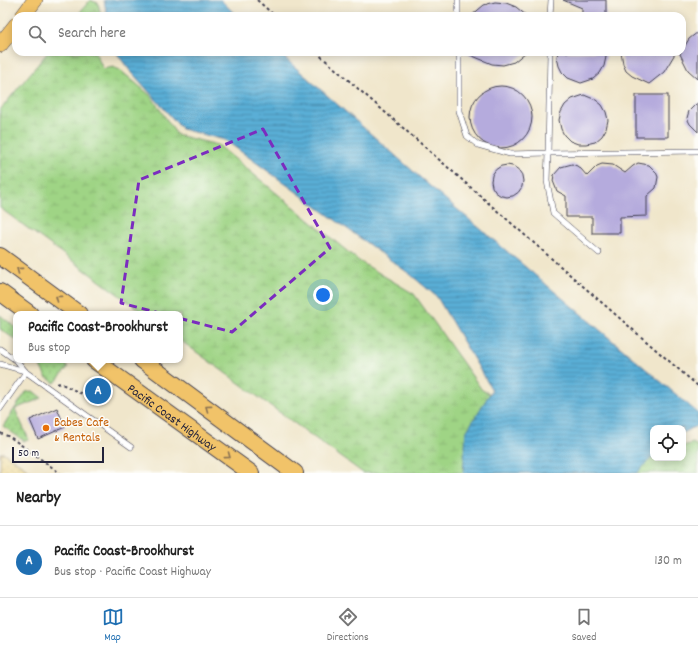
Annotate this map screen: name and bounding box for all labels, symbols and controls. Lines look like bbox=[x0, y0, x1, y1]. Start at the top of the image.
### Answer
search box bbox=[12, 12, 686, 56]
icon: search bbox=[26, 23, 48, 45]
text: Search here bbox=[58, 23, 126, 45]
one-way arrow bbox=[16, 267, 23, 274]
your location bbox=[313, 285, 333, 305]
one-way arrow bbox=[55, 296, 62, 303]
popup bbox=[13, 311, 183, 363]
text: Pacific Coast-Brookhurst bbox=[28, 317, 168, 339]
text: Bus stop bbox=[28, 339, 70, 358]
pin: A bbox=[85, 376, 111, 406]
street label: Pacific Coast Highway bbox=[123, 380, 220, 458]
one-way arrow bbox=[205, 406, 212, 413]
place label: Babes Cafe & Rentals bbox=[54, 414, 109, 448]
marker: Babes Cafe & Rentals bbox=[41, 423, 51, 433]
map controls bbox=[650, 425, 686, 461]
button: locate bbox=[650, 425, 686, 461]
scale bar bbox=[12, 445, 104, 464]
text: 50 m bbox=[18, 446, 39, 462]
one-way arrow bbox=[224, 452, 231, 459]
text: Nearby bbox=[16, 487, 60, 511]
text: Pacific Coast-Brookhurst bbox=[54, 541, 194, 563]
text: A bbox=[25, 552, 33, 571]
text: 130 m bbox=[654, 552, 682, 571]
text: Bus stop · Pacific Coast Highway bbox=[54, 563, 211, 582]
tab: Map bbox=[102, 606, 124, 646]
tab: Directions bbox=[327, 606, 369, 646]
tab: Saved bbox=[572, 606, 596, 646]

